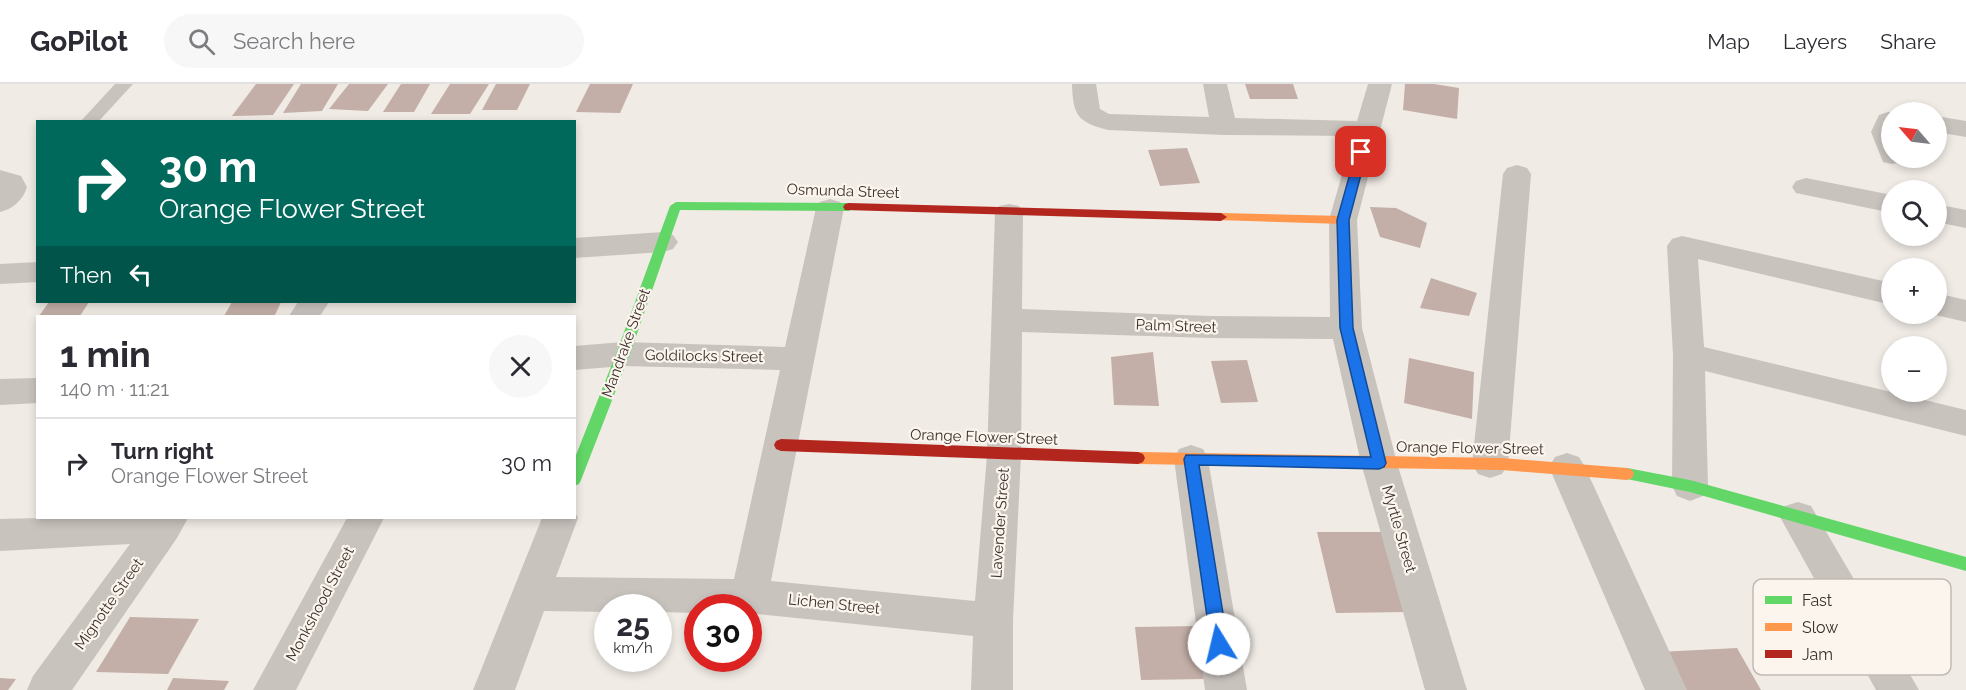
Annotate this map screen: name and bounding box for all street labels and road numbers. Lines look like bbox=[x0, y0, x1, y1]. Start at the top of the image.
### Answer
street label: Osmunda Street bbox=[786, 180, 900, 202]
street label: Mandrake Street bbox=[598, 286, 654, 400]
street label: Palm Street bbox=[1135, 316, 1217, 336]
street label: Goldilocks Street bbox=[645, 346, 763, 366]
street label: Orange Flower Street bbox=[910, 425, 1058, 449]
street label: Orange Flower Street bbox=[1396, 438, 1544, 458]
street label: Lavender Street bbox=[987, 467, 1013, 579]
street label: Myrtle Street bbox=[1378, 483, 1420, 575]
street label: Monkshood Street bbox=[282, 544, 358, 664]
street label: Mignotte Street bbox=[71, 555, 147, 653]
street label: Lichen Street bbox=[787, 590, 881, 618]

